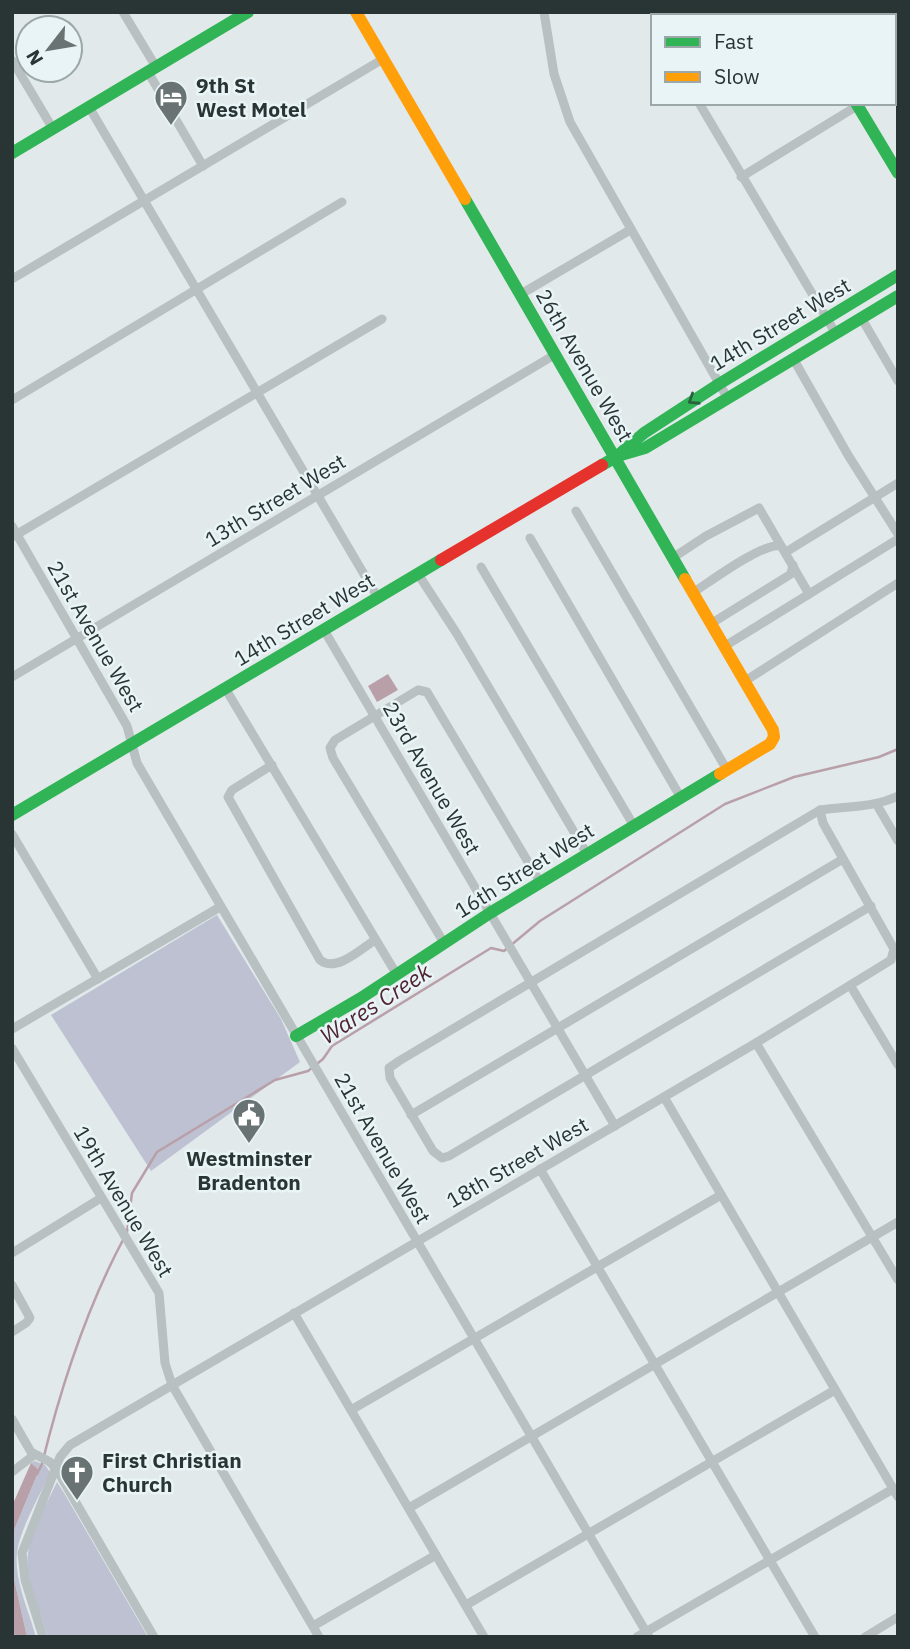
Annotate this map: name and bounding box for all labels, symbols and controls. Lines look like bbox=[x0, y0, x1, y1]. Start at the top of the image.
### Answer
north arrow bbox=[14, 14, 84, 84]
legend bbox=[651, 14, 896, 105]
text: Fast bbox=[714, 27, 754, 55]
text: N bbox=[21, 46, 48, 70]
text: Slow bbox=[714, 62, 760, 90]
place label: 9th St West Motel bbox=[196, 71, 306, 123]
hotel icon: 9th St West Motel bbox=[152, 78, 190, 127]
street label: 14th Street West bbox=[704, 271, 856, 377]
street label: 26th Avenue West bbox=[530, 284, 640, 446]
one-way arrow bbox=[688, 392, 701, 405]
street label: 13th Street West bbox=[199, 447, 351, 553]
street label: 21st Avenue West bbox=[41, 555, 151, 717]
street label: 14th Street West bbox=[228, 566, 380, 672]
street label: 23rd Avenue West bbox=[377, 696, 487, 860]
street label: 16th Street West bbox=[449, 816, 599, 924]
water label: Wares Creek bbox=[314, 955, 437, 1050]
street label: 21st Avenue West bbox=[328, 1067, 438, 1229]
public building icon: Westminster Bradenton bbox=[230, 1096, 268, 1145]
street label: 18th Street West bbox=[441, 1110, 593, 1214]
street label: 19th Avenue West bbox=[68, 1120, 180, 1282]
place label: Westminster Bradenton bbox=[186, 1144, 313, 1196]
place label: First Christian Church bbox=[102, 1446, 242, 1498]
church icon: First Christian Church bbox=[58, 1453, 96, 1502]

